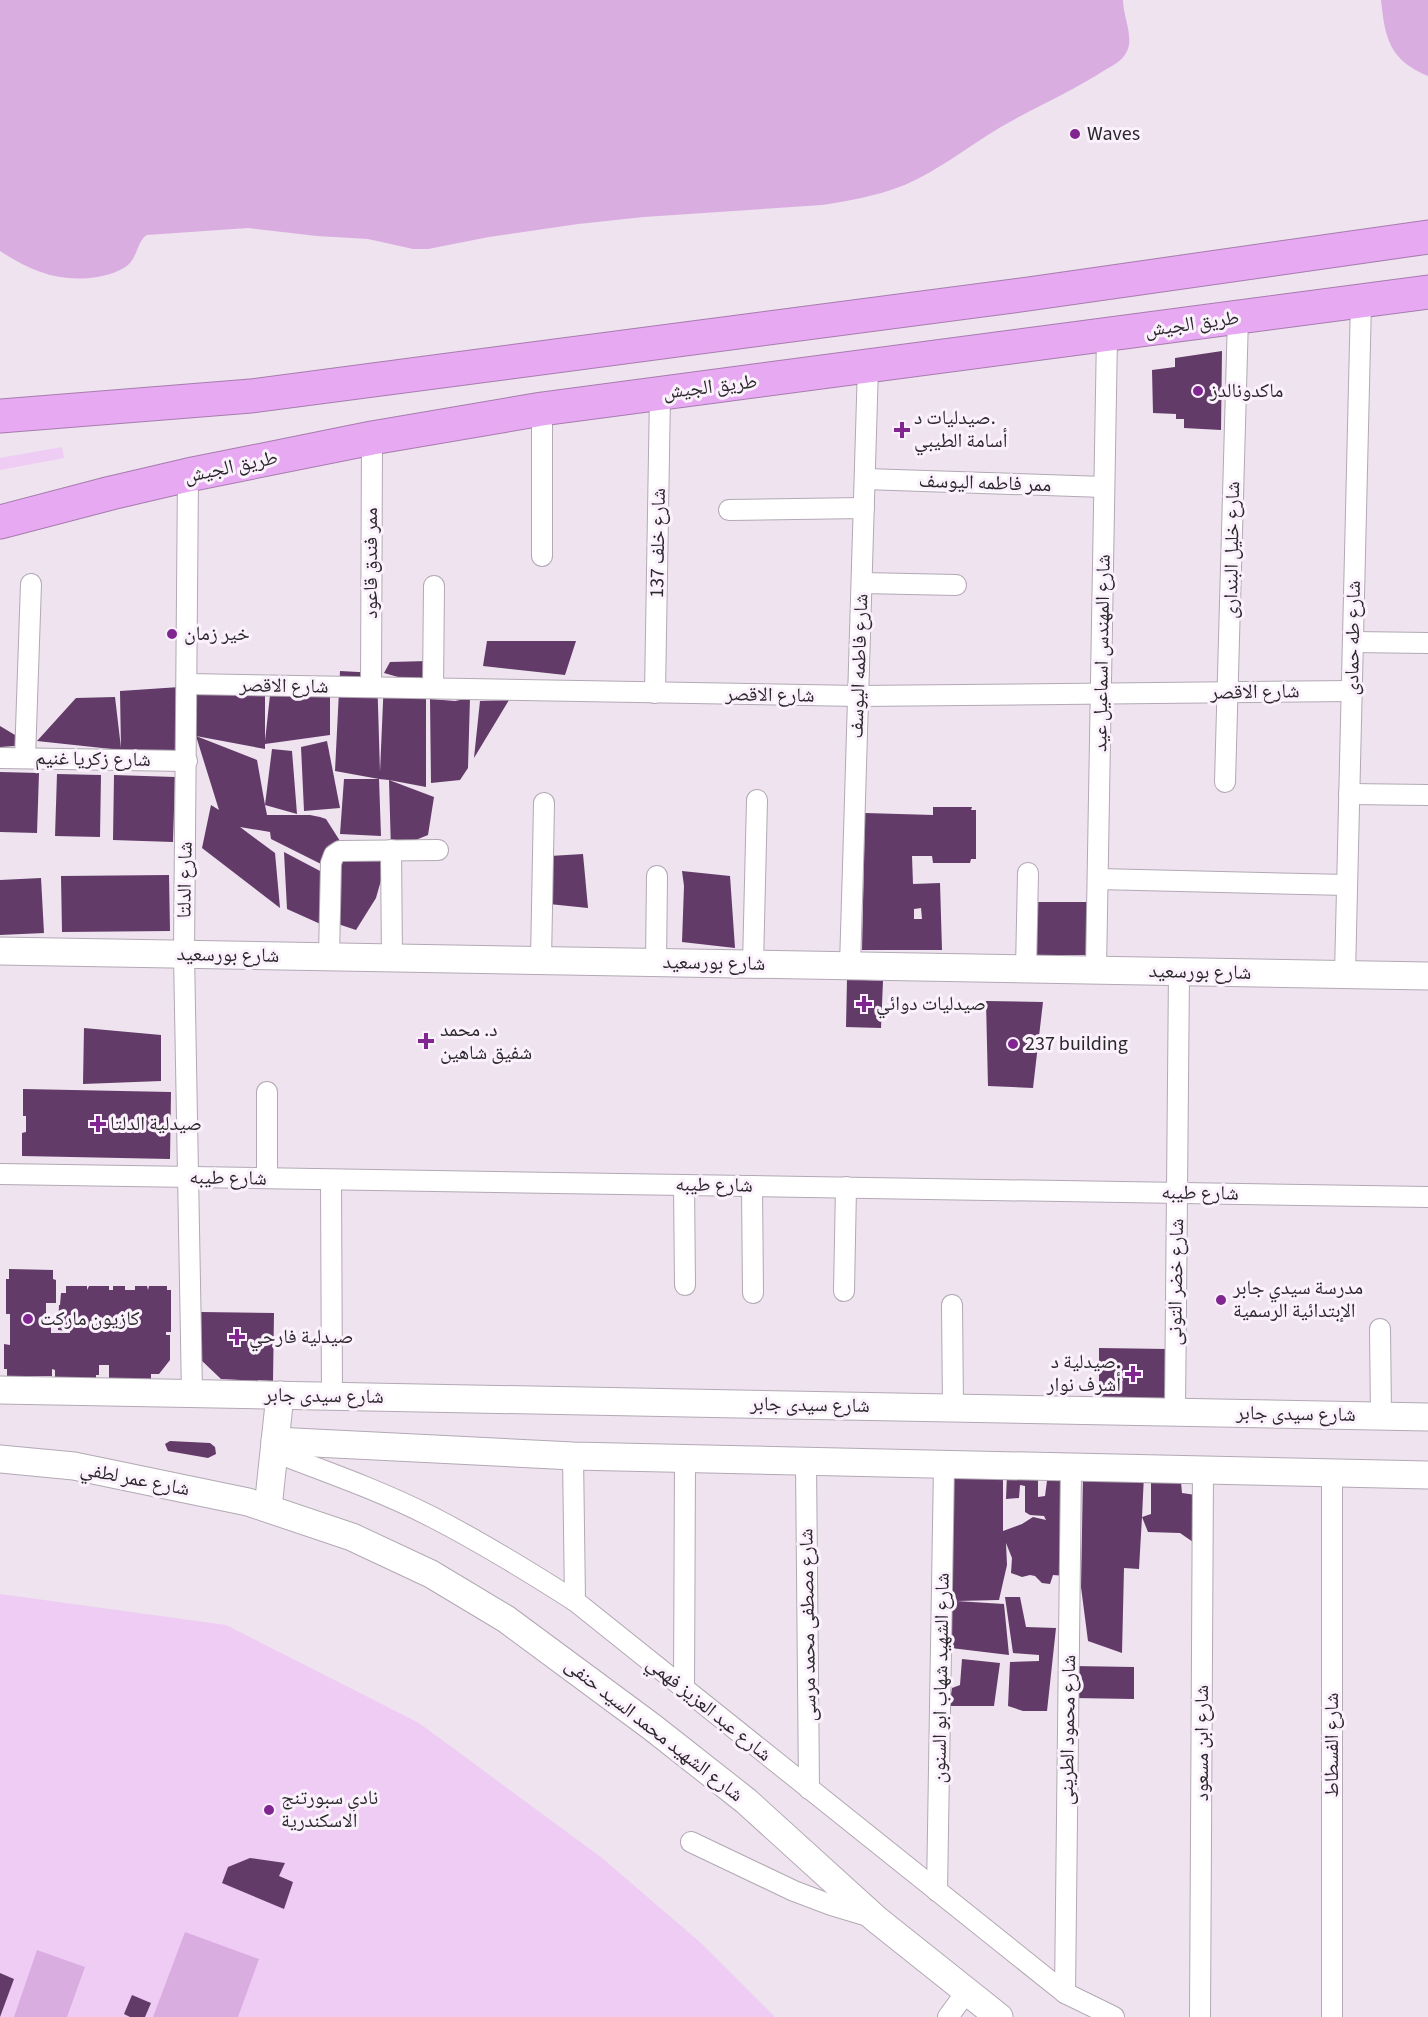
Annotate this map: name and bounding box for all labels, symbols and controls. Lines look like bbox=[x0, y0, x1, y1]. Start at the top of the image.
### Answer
place label: Waves bbox=[1087, 120, 1140, 148]
marker: Waves bbox=[1068, 127, 1082, 141]
street label: طريق الجيش bbox=[1143, 304, 1241, 344]
street label: طريق الجيش bbox=[661, 367, 759, 407]
place label: ماكدونالدز bbox=[1209, 377, 1283, 405]
marker: ماكدونالدز bbox=[1191, 384, 1205, 398]
place label: صيدليات د. أسامة الطيبي bbox=[914, 404, 1008, 456]
marker: صيدليات د. أسامة الطيبي bbox=[895, 423, 909, 437]
street label: طريق الجيش bbox=[182, 443, 280, 491]
street label: ممر فاطمه اليوسف bbox=[918, 467, 1052, 499]
street label: شارع خليل البندارى bbox=[1217, 481, 1247, 619]
street label: شارع خلف 137 bbox=[643, 488, 673, 598]
street label: ممر فندق قاعود bbox=[357, 507, 385, 619]
street label: شارع المهندس اسماعيل عيد bbox=[1086, 554, 1118, 752]
street label: شارع طه حمادى bbox=[1338, 580, 1368, 696]
street label: شارع فاطمه اليوسف bbox=[842, 593, 876, 739]
place label: خير زمان bbox=[184, 620, 250, 648]
marker: خير زمان bbox=[165, 627, 179, 641]
street label: شارع الاقصر bbox=[238, 671, 329, 701]
street label: شارع الاقصر bbox=[1209, 677, 1300, 707]
street label: شارع الاقصر bbox=[724, 680, 815, 710]
street label: شارع زكريا غنيم bbox=[35, 744, 151, 774]
street label: شارع الدلتا bbox=[170, 841, 200, 919]
street label: شارع بورسعيد bbox=[176, 940, 280, 970]
street label: شارع بورسعيد bbox=[662, 948, 766, 978]
street label: شارع بورسعيد bbox=[1148, 957, 1252, 987]
place label: صيدليات دوائي bbox=[876, 990, 986, 1019]
marker: صيدليات دوائي bbox=[857, 997, 871, 1011]
place label: د. محمد شفيق شاهين bbox=[440, 1016, 532, 1067]
place label: 237 building bbox=[1025, 1030, 1128, 1058]
marker: د. محمد شفيق شاهين bbox=[417, 1032, 435, 1050]
marker: 237 building bbox=[1006, 1037, 1020, 1051]
place label: صيدلية الدلتا bbox=[110, 1110, 202, 1138]
marker: صيدلية الدلتا bbox=[91, 1117, 105, 1131]
street label: شارع طيبه bbox=[189, 1163, 267, 1193]
street label: شارع طيبه bbox=[675, 1170, 753, 1200]
street label: شارع طيبه bbox=[1161, 1178, 1239, 1208]
street label: شارع خضر التونى bbox=[1161, 1218, 1191, 1346]
place label: مدرسة سيدي جابر الإبتدائية الرسمية bbox=[1232, 1274, 1363, 1325]
marker: مدرسة سيدي جابر الإبتدائية الرسمية bbox=[1214, 1293, 1228, 1307]
place label: كازيون ماركت bbox=[40, 1305, 140, 1333]
marker: كازيون ماركت bbox=[21, 1312, 35, 1326]
place label: صيدلية فارحي bbox=[249, 1323, 354, 1352]
marker: صيدلية فارحي bbox=[230, 1330, 244, 1344]
place label: صيدلية د. أشرف نوار bbox=[1046, 1348, 1121, 1399]
marker: صيدلية د. أشرف نوار bbox=[1126, 1367, 1140, 1381]
street label: شارع سيدى جابر bbox=[263, 1381, 384, 1411]
street label: شارع سيدى جابر bbox=[749, 1390, 870, 1420]
street label: شارع سيدى جابر bbox=[1235, 1399, 1356, 1429]
street label: شارع عمر لطفي bbox=[78, 1455, 192, 1504]
street label: شارع مصطفى محمد مرسى bbox=[792, 1528, 824, 1722]
street label: شارع الشهيد شهاب ابو السنون bbox=[925, 1572, 957, 1784]
street label: شارع عبد العزيز فهمي bbox=[640, 1650, 778, 1769]
street label: شارع الشهيد محمد السيد حنفى bbox=[559, 1651, 749, 1809]
street label: شارع محمود الطرينى bbox=[1053, 1655, 1083, 1805]
street label: شارع ابن مسعود bbox=[1188, 1685, 1216, 1801]
street label: شارع الفسطاط bbox=[1318, 1692, 1346, 1798]
place label: نادي سبورتنج الاسكندرية bbox=[281, 1784, 378, 1835]
marker: نادي سبورتنج الاسكندرية bbox=[262, 1803, 276, 1817]

